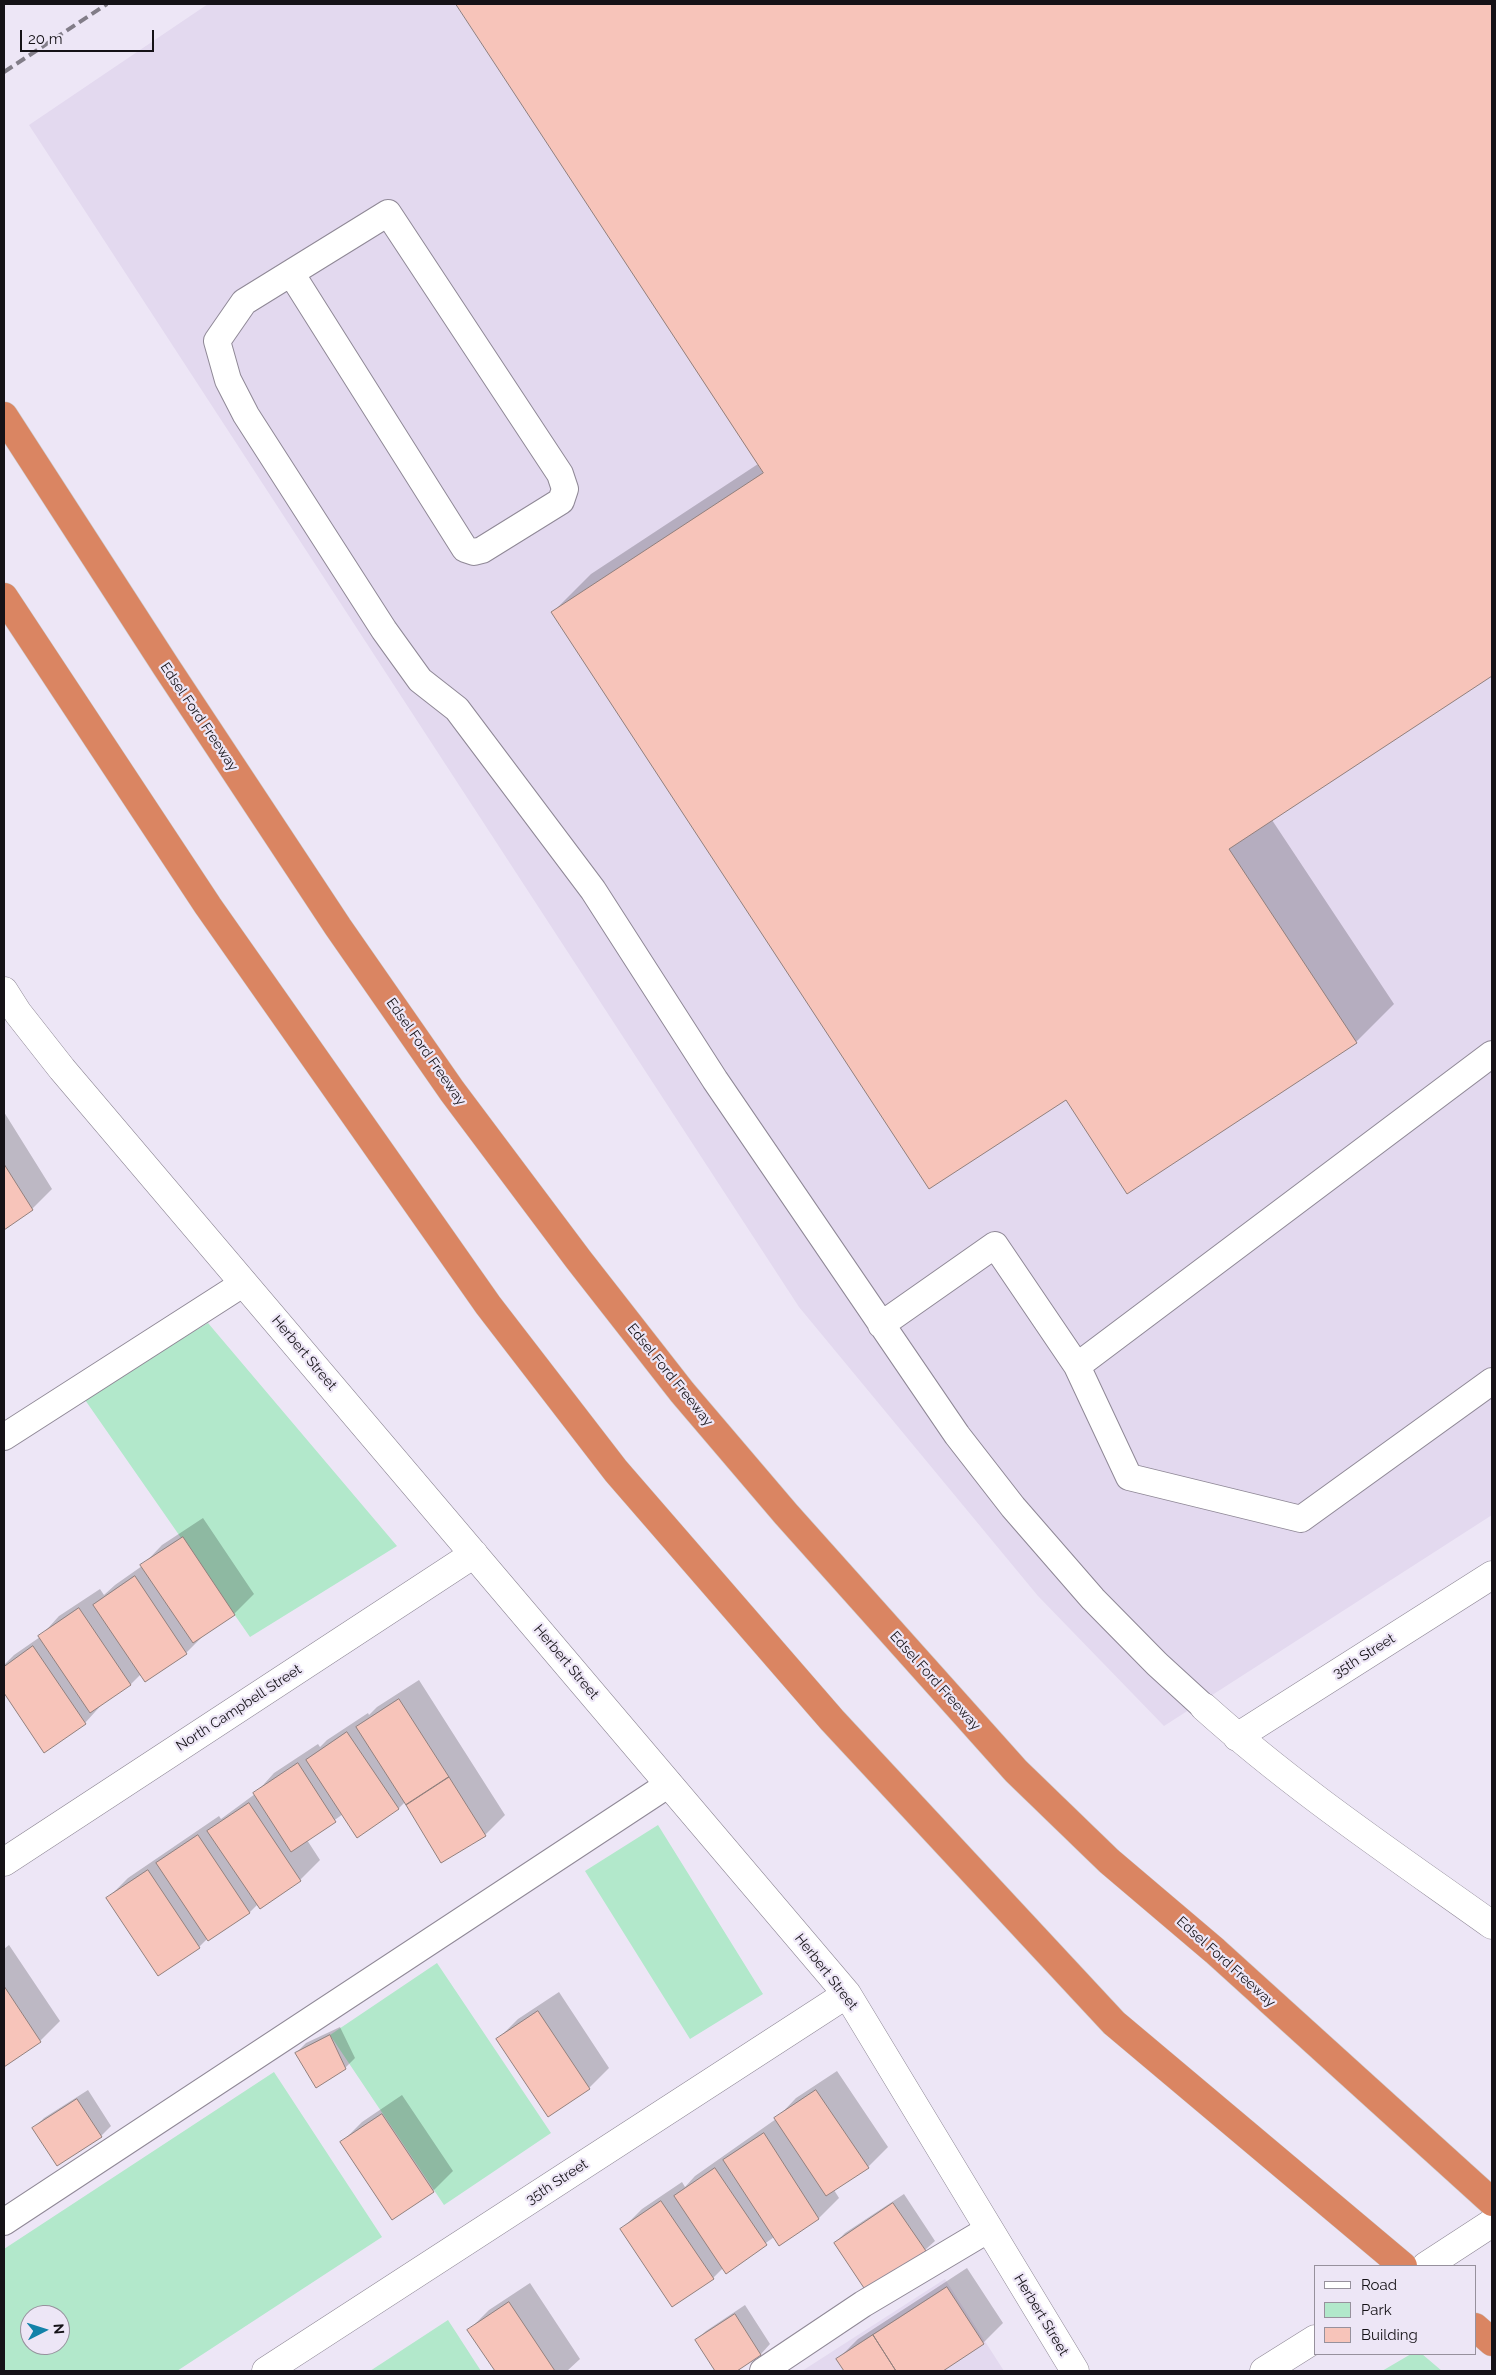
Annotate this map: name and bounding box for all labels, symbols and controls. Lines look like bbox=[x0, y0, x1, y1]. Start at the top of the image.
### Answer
scale bar bbox=[22, 20, 156, 52]
text: 20 m bbox=[28, 30, 63, 48]
street label: Edsel Ford Freeway bbox=[156, 660, 242, 774]
street label: Edsel Ford Freeway bbox=[383, 995, 469, 1109]
street label: Herbert Street bbox=[268, 1312, 340, 1394]
street label: Edsel Ford Freeway bbox=[623, 1320, 717, 1430]
street label: Herbert Street bbox=[530, 1621, 602, 1703]
street label: Edsel Ford Freeway bbox=[886, 1628, 984, 1734]
street label: 35th Street bbox=[1330, 1630, 1398, 1682]
street label: North Campbell Street bbox=[173, 1661, 305, 1755]
street label: Edsel Ford Freeway bbox=[1173, 1913, 1279, 2011]
street label: Herbert Street bbox=[791, 1931, 861, 2013]
street label: 35th Street bbox=[523, 2156, 591, 2208]
legend bbox=[1314, 2265, 1476, 2355]
street label: Herbert Street bbox=[1010, 2271, 1072, 2359]
text: Road bbox=[1361, 2276, 1397, 2294]
text: Park bbox=[1361, 2301, 1392, 2319]
north arrow bbox=[20, 2305, 70, 2355]
text: N bbox=[51, 2323, 67, 2335]
text: Building bbox=[1361, 2326, 1418, 2344]

